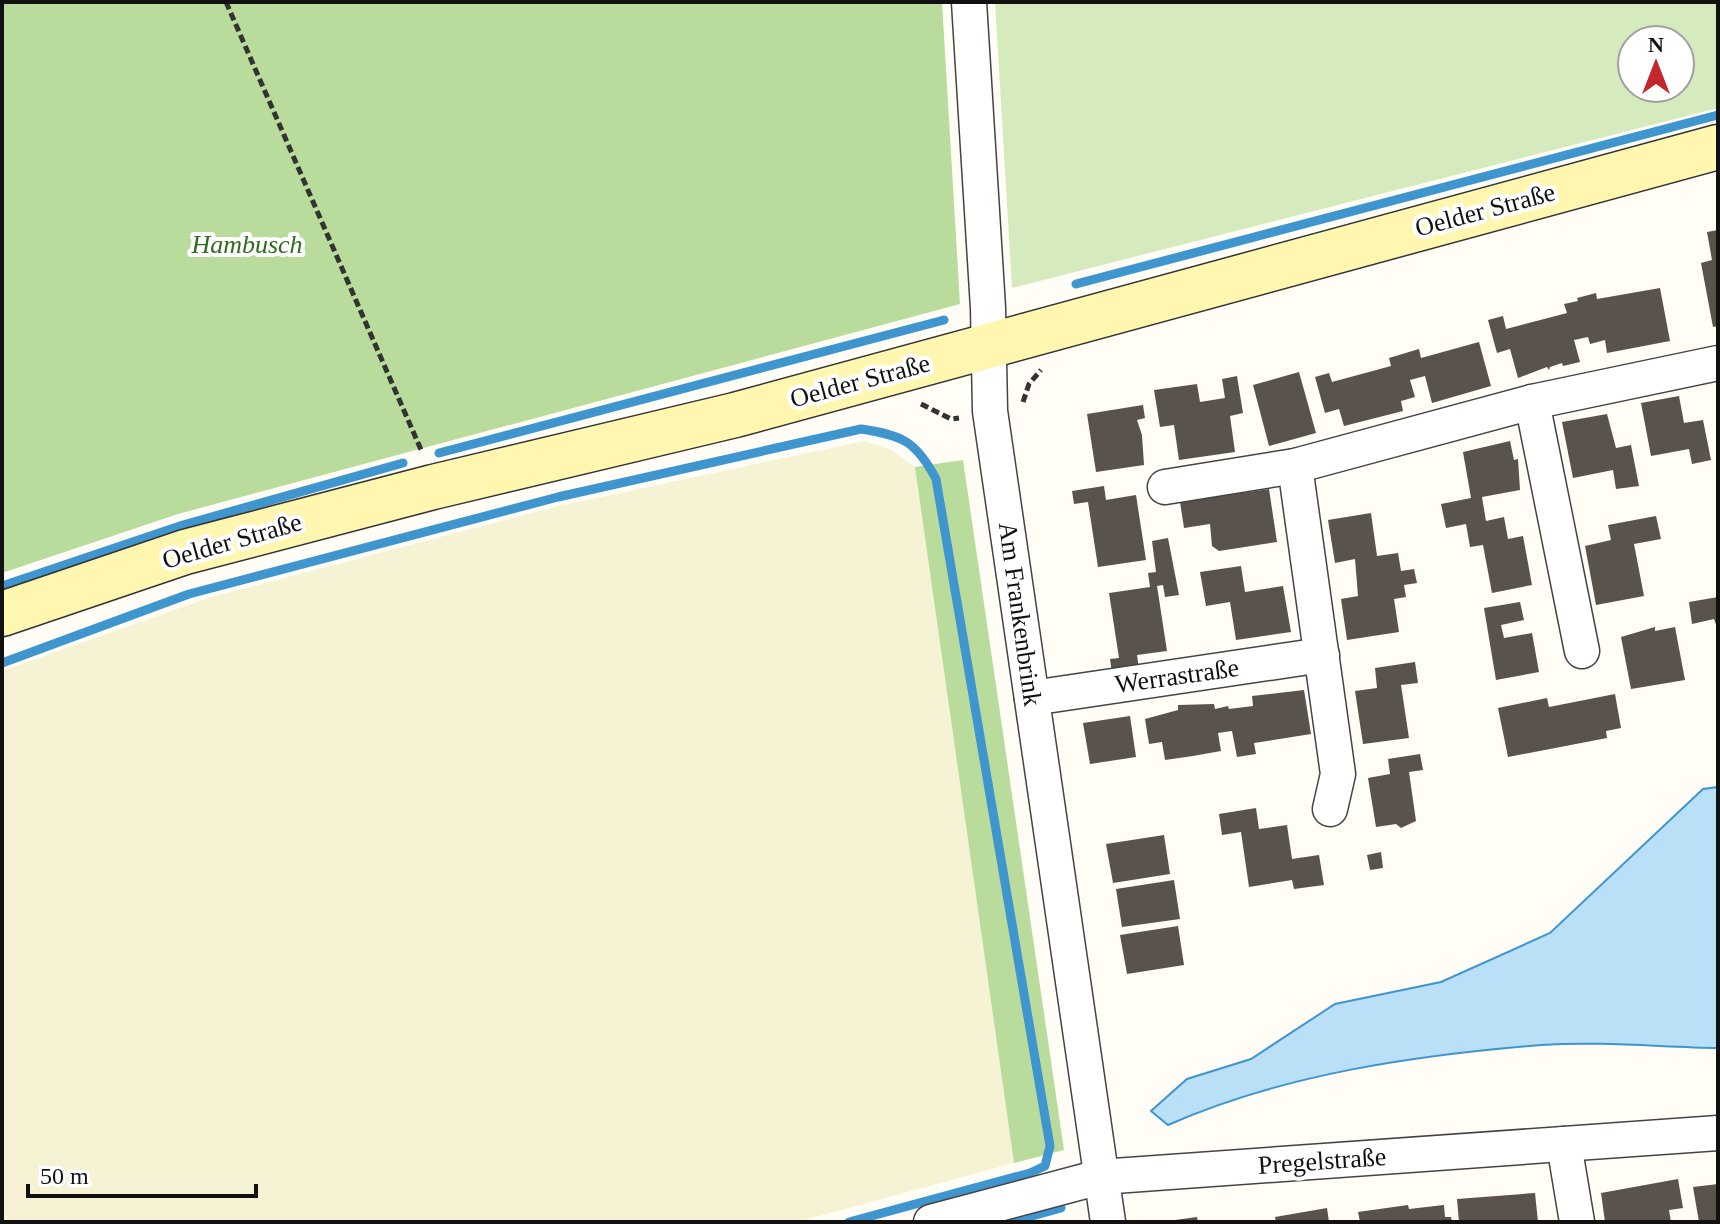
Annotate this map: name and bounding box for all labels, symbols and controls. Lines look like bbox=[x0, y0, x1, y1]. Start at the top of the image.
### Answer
north arrow bbox=[1616, 24, 1696, 104]
text: N bbox=[1648, 32, 1664, 57]
street label: Oelder Straße bbox=[1412, 177, 1558, 243]
park label: Hambusch bbox=[190, 230, 303, 259]
street label: Oelder Straße bbox=[787, 348, 933, 414]
street label: Oelder Straße bbox=[159, 507, 305, 575]
street label: Am Frankenbrink bbox=[993, 520, 1047, 708]
street label: Werrastraße bbox=[1113, 653, 1241, 699]
street label: Pregelstraße bbox=[1257, 1142, 1387, 1180]
scale bar bbox=[28, 1148, 256, 1198]
text: 50 m bbox=[40, 1163, 89, 1189]

